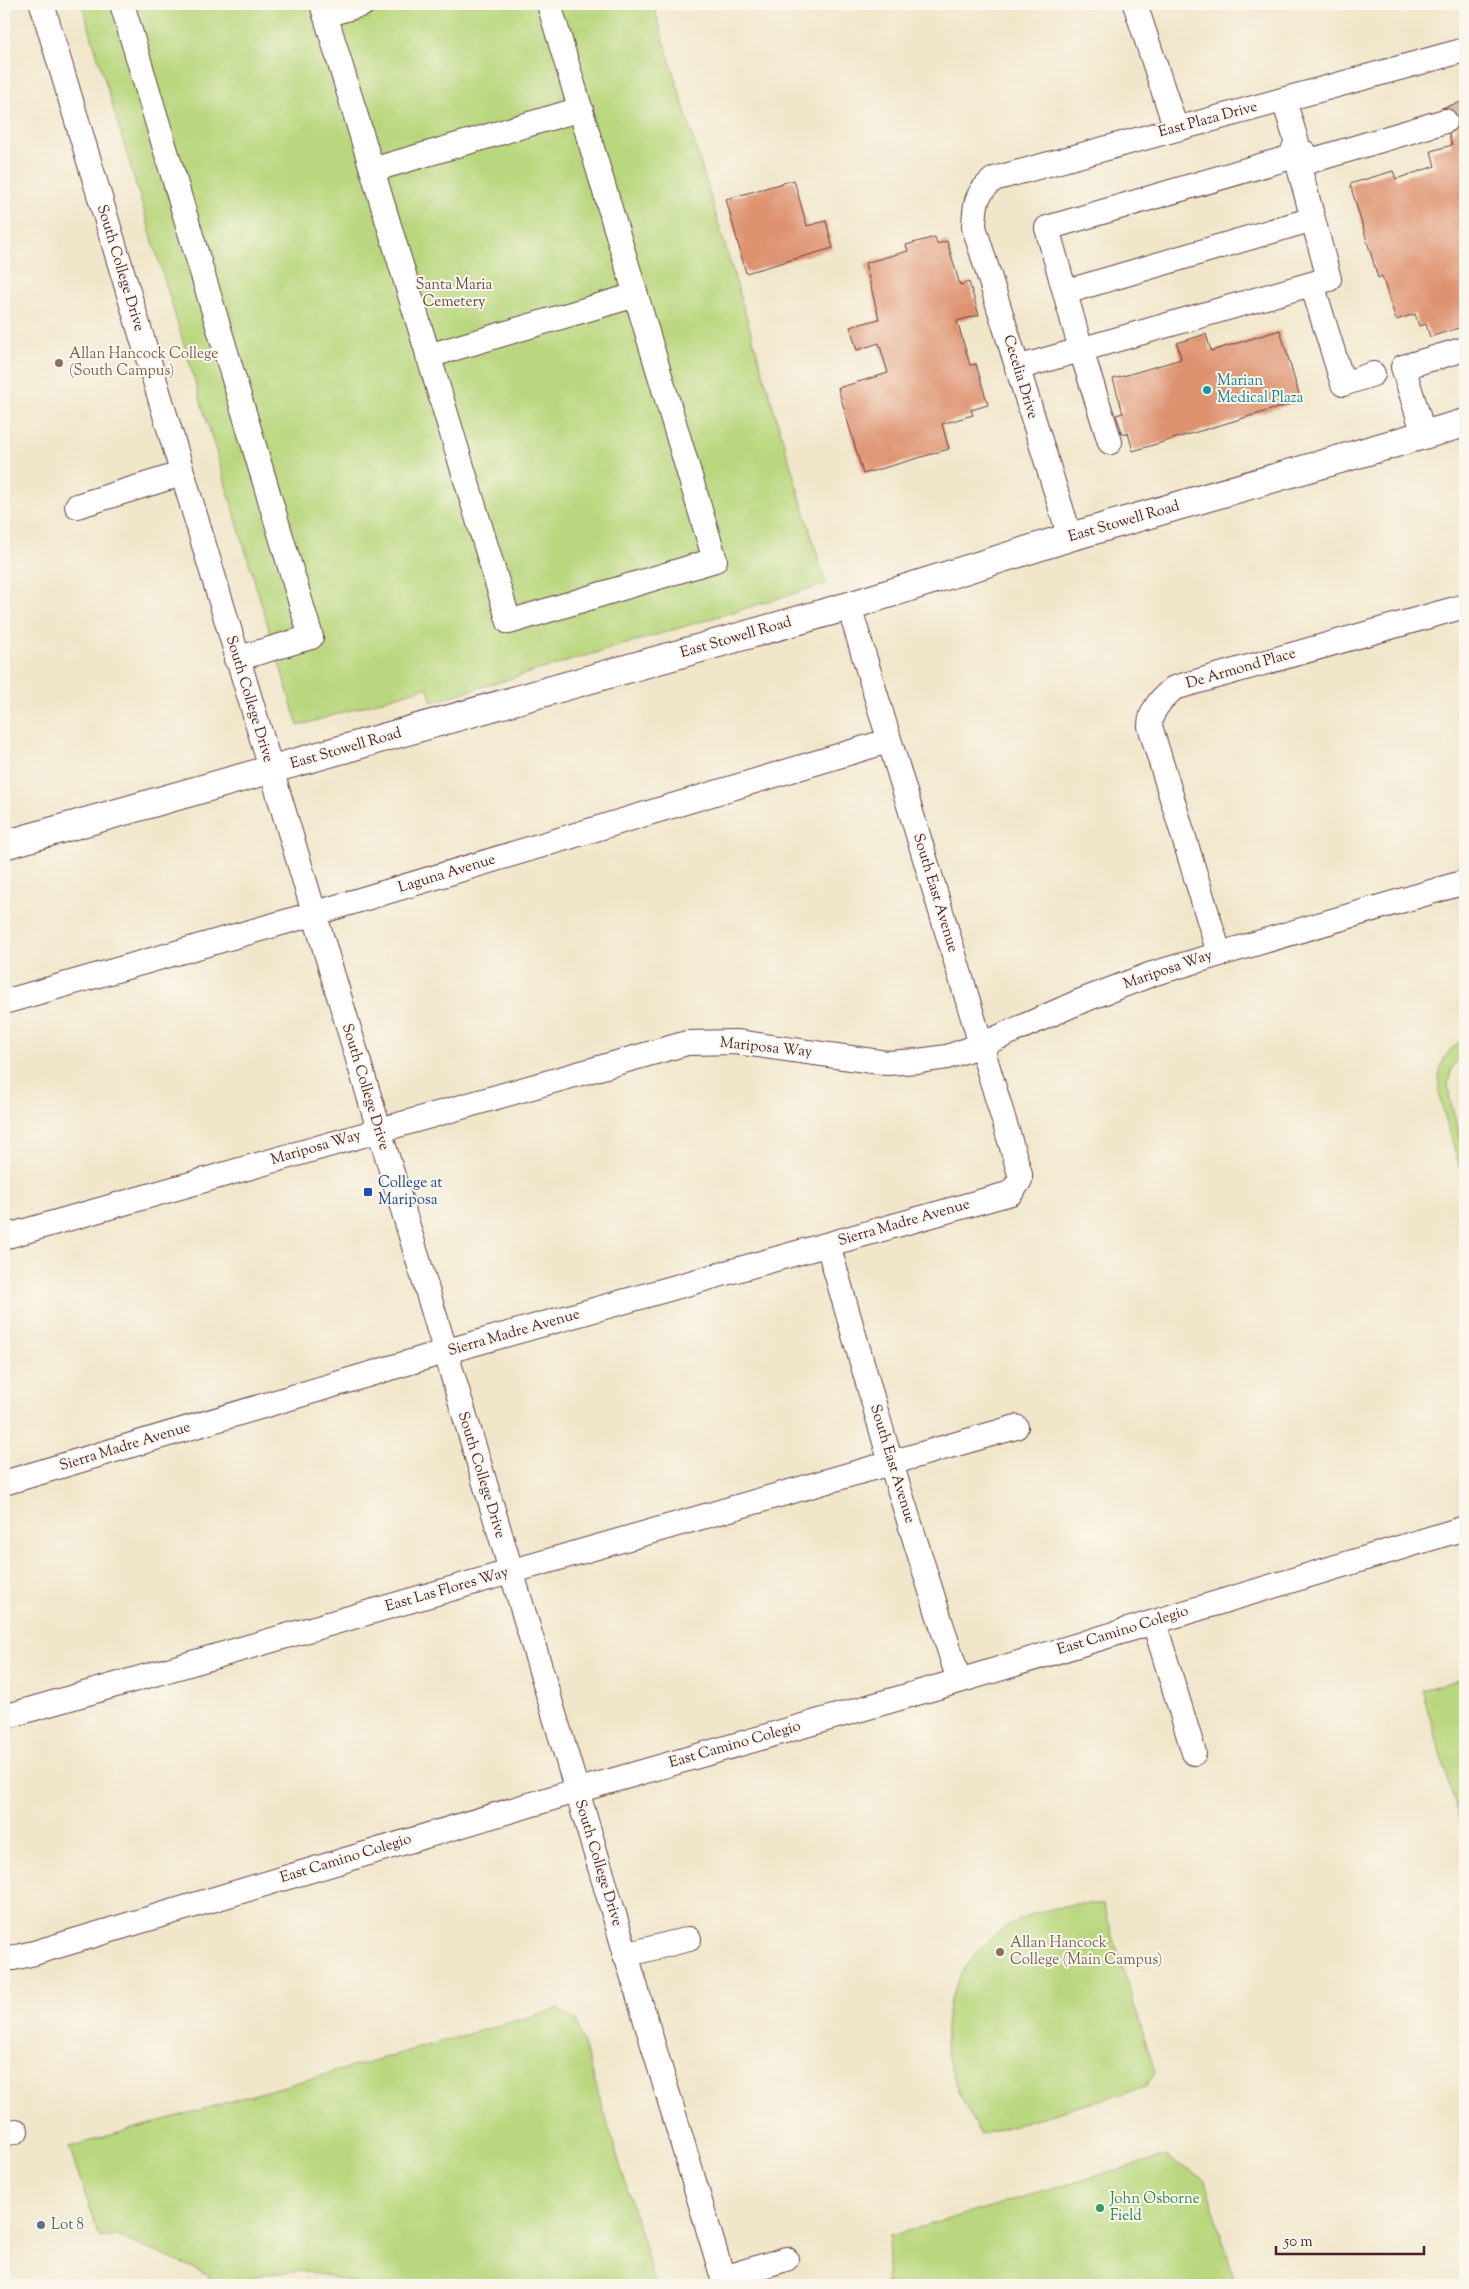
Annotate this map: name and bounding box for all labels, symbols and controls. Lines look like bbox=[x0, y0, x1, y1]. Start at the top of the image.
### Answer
street label: East Plaza Drive bbox=[1156, 97, 1260, 143]
street label: South College Drive bbox=[91, 202, 149, 334]
park label: Santa Maria Cemetery bbox=[415, 275, 493, 313]
street label: Cecelia Drive bbox=[997, 332, 1043, 422]
place label: Allan Hancock College (South Campus) bbox=[69, 344, 218, 382]
marker: Allan Hancock College (South Campus) bbox=[53, 357, 65, 369]
place label: Marian Medical Plaza bbox=[1217, 371, 1304, 409]
marker: Marian Medical Plaza bbox=[1201, 384, 1213, 396]
street label: East Stowell Road bbox=[1066, 496, 1183, 548]
street label: East Stowell Road bbox=[678, 612, 795, 664]
street label: South College Drive bbox=[220, 633, 278, 765]
street label: De Armond Place bbox=[1184, 643, 1298, 695]
street label: East Stowell Road bbox=[288, 723, 405, 775]
street label: South East Avenue bbox=[907, 831, 963, 955]
street label: Laguna Avenue bbox=[396, 849, 498, 899]
street label: Mariposa Way bbox=[1121, 945, 1216, 995]
street label: South College Drive bbox=[336, 1021, 394, 1153]
street label: Mariposa Way bbox=[719, 1033, 814, 1063]
street label: Mariposa Way bbox=[269, 1125, 364, 1171]
place label: College at Mariposa bbox=[378, 1173, 442, 1211]
marker: College at Mariposa bbox=[362, 1186, 374, 1198]
street label: Sierra Madre Avenue bbox=[836, 1194, 972, 1252]
street label: Sierra Madre Avenue bbox=[446, 1304, 582, 1362]
street label: South East Avenue bbox=[864, 1402, 920, 1526]
street label: South College Drive bbox=[452, 1409, 510, 1541]
street label: Sierra Madre Avenue bbox=[57, 1417, 193, 1477]
street label: East Las Flores Way bbox=[383, 1562, 512, 1618]
street label: East Camino Colegio bbox=[1055, 1601, 1191, 1661]
street label: East Camino Colegio bbox=[667, 1716, 803, 1774]
street label: South College Drive bbox=[569, 1797, 627, 1929]
street label: East Camino Colegio bbox=[278, 1829, 414, 1889]
place label: Allan Hancock College (Main Campus) bbox=[1010, 1933, 1162, 1971]
marker: Allan Hancock College (Main Campus) bbox=[994, 1946, 1006, 1958]
place label: John Osborne Field bbox=[1109, 2189, 1200, 2227]
marker: John Osborne Field bbox=[1094, 2202, 1106, 2214]
place label: Lot 8 bbox=[51, 2215, 84, 2236]
marker: Lot 8 bbox=[35, 2219, 47, 2231]
scale bar bbox=[1276, 2224, 1424, 2256]
text: 50 m bbox=[1283, 2232, 1313, 2253]

